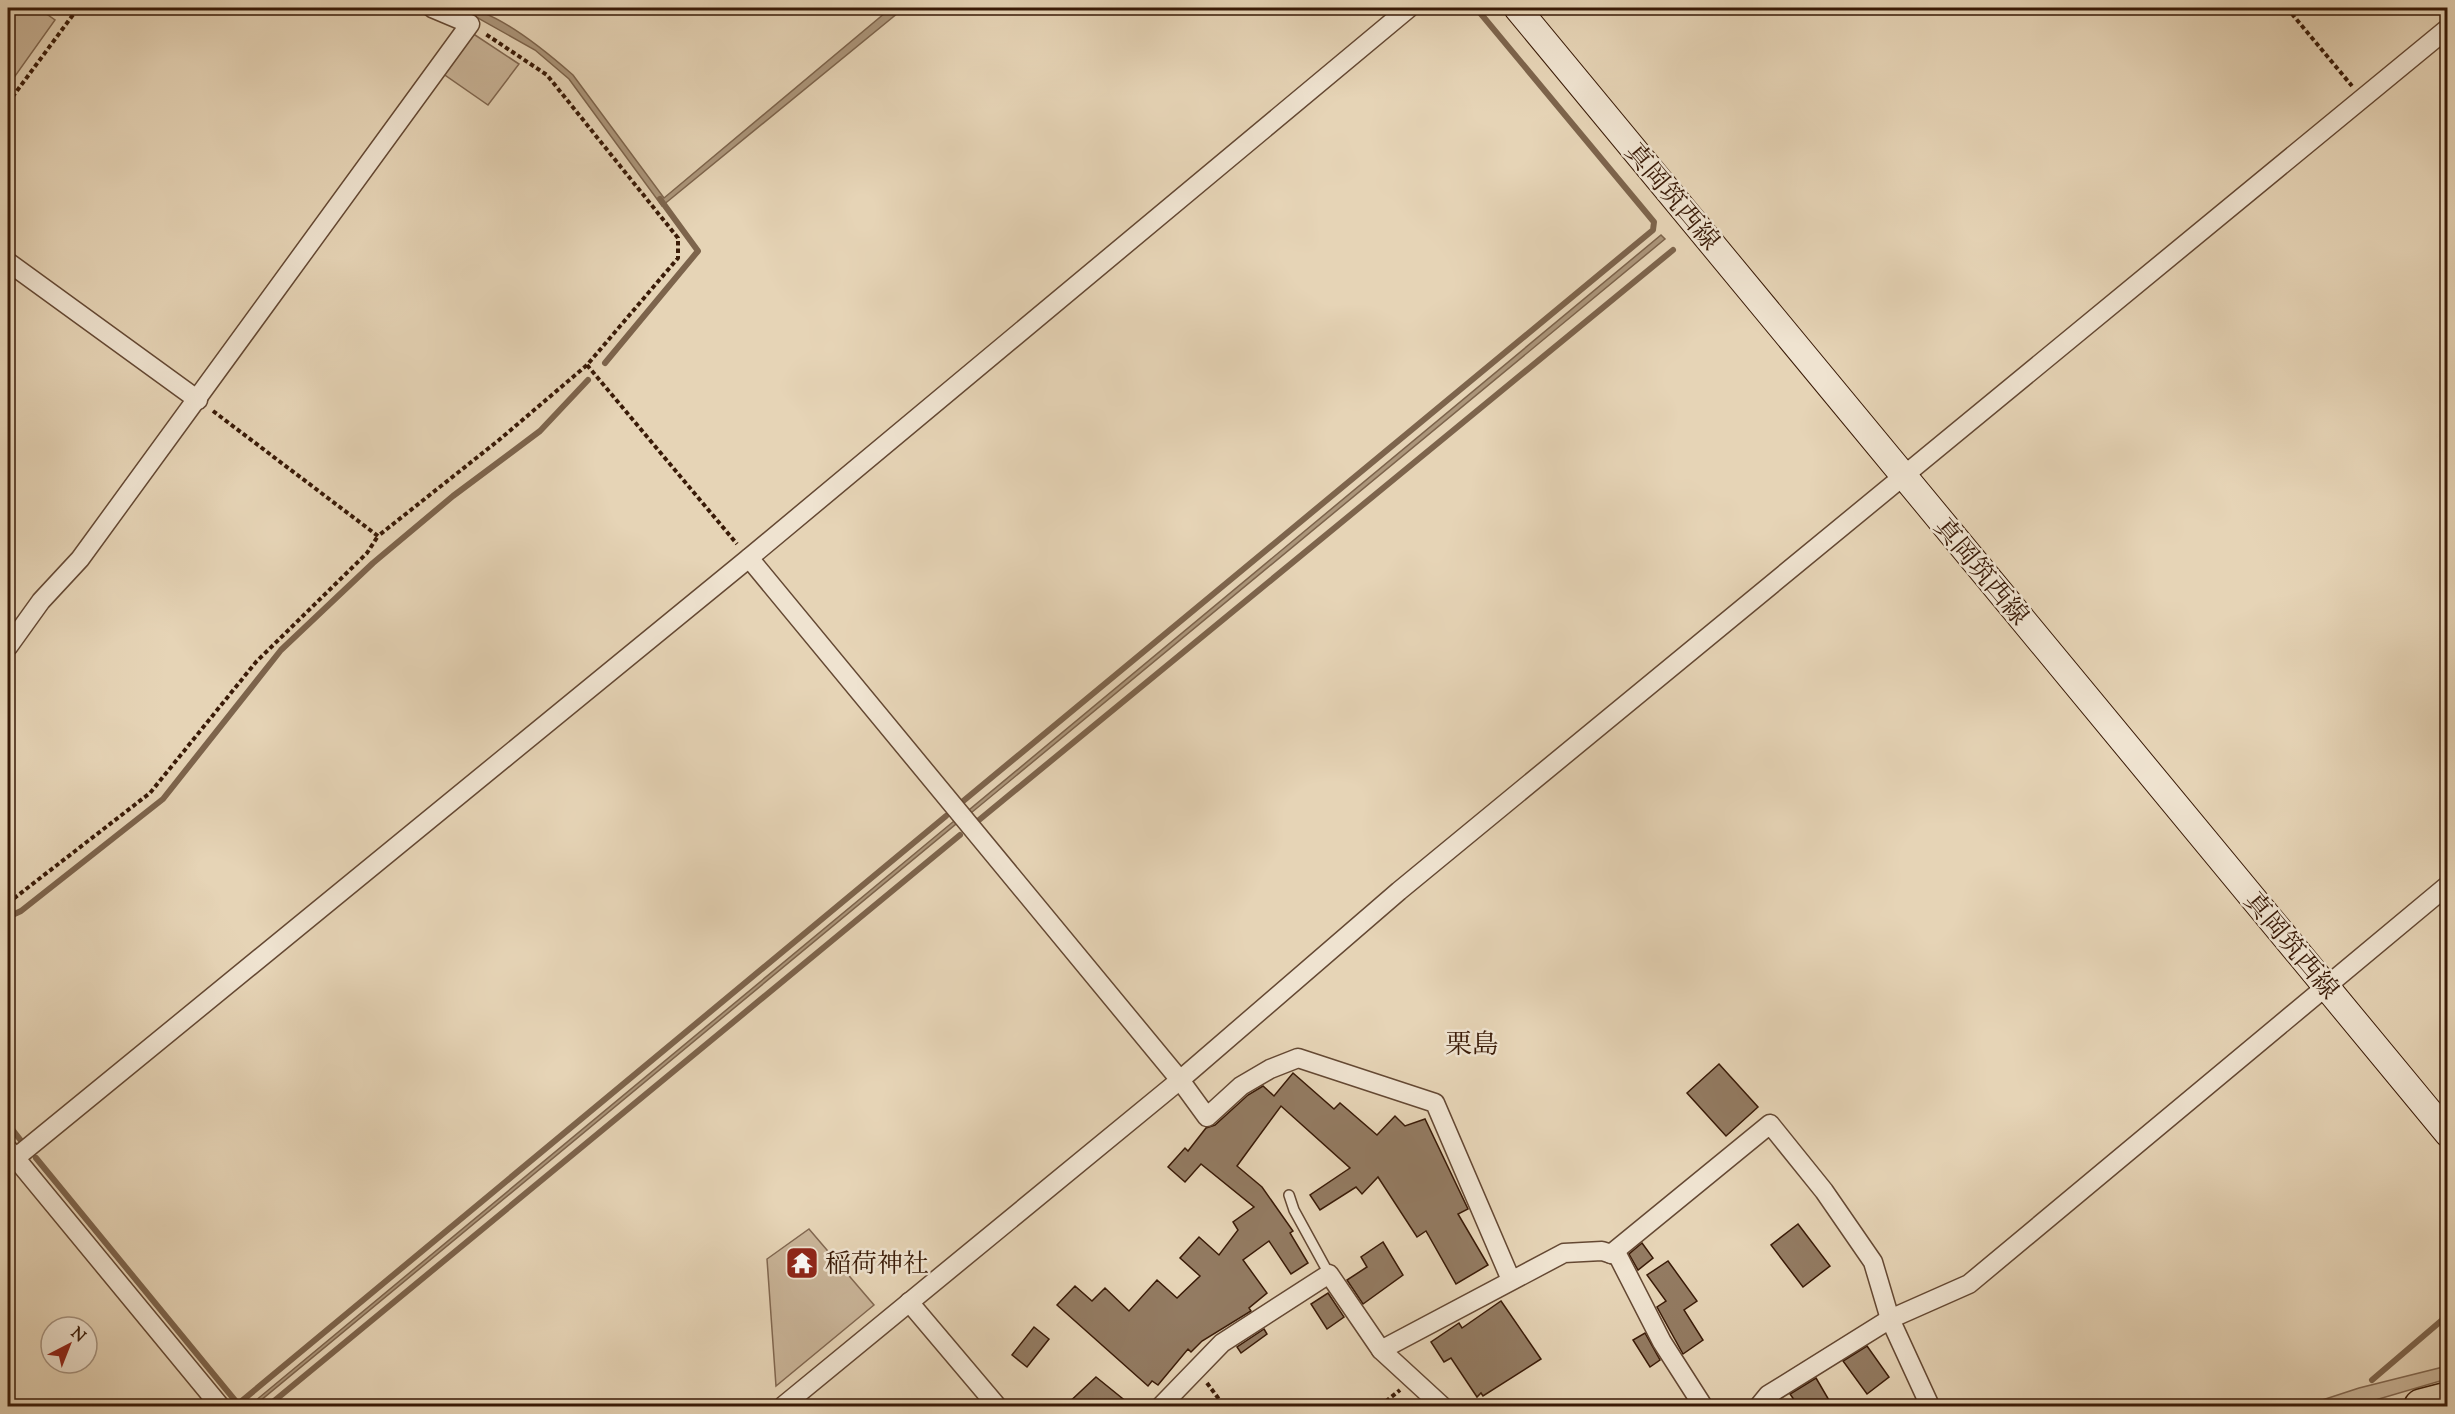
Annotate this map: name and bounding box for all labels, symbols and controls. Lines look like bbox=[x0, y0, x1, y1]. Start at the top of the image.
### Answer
street label: 真岡筑西線 bbox=[1615, 136, 1727, 259]
street label: 真岡筑西線 bbox=[1924, 511, 2036, 634]
street label: 真岡筑西線 bbox=[2234, 885, 2346, 1008]
district label: 栗島 bbox=[1445, 1027, 1499, 1066]
temple icon: 稲荷神社 bbox=[784, 1245, 820, 1281]
place label: 稲荷神社 bbox=[825, 1247, 929, 1284]
north arrow bbox=[39, 1315, 99, 1375]
text: N bbox=[65, 1323, 90, 1349]

